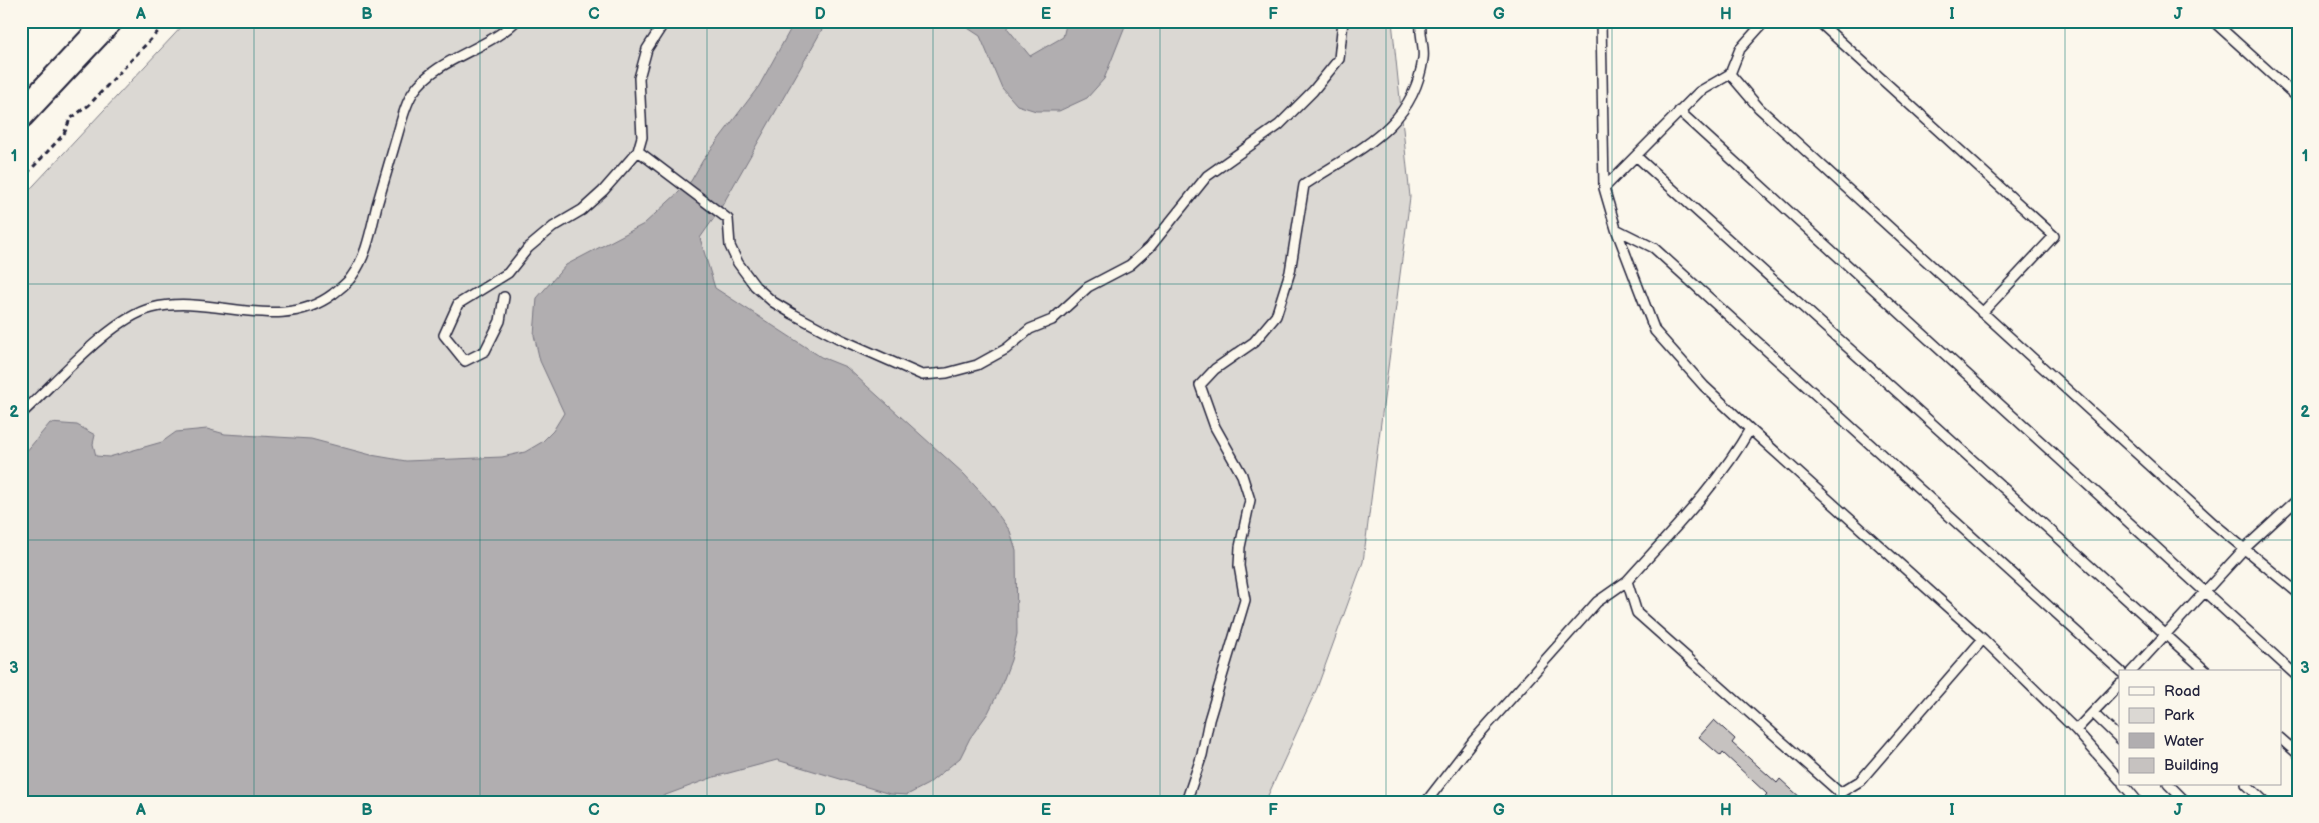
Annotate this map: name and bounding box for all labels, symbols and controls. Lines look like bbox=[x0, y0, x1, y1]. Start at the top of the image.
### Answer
text: A bbox=[135, 5, 146, 24]
text: B bbox=[361, 5, 373, 24]
text: C bbox=[588, 5, 600, 24]
text: D bbox=[814, 5, 826, 24]
text: E bbox=[1041, 5, 1051, 24]
text: F bbox=[1268, 5, 1278, 24]
text: G bbox=[1493, 5, 1505, 24]
text: H bbox=[1720, 5, 1732, 24]
text: I bbox=[1949, 5, 1955, 24]
text: J bbox=[2174, 5, 2183, 24]
text: 1 bbox=[11, 147, 17, 166]
text: 1 bbox=[2302, 147, 2308, 166]
text: 2 bbox=[9, 403, 19, 422]
text: 2 bbox=[2300, 403, 2310, 422]
text: 3 bbox=[9, 659, 19, 678]
text: 3 bbox=[2300, 659, 2310, 678]
legend bbox=[2119, 670, 2282, 786]
text: Road bbox=[2164, 682, 2200, 701]
text: Park bbox=[2164, 706, 2195, 725]
text: Water bbox=[2164, 732, 2204, 751]
text: Building bbox=[2164, 756, 2219, 775]
text: A bbox=[135, 801, 146, 820]
text: B bbox=[361, 801, 373, 820]
text: C bbox=[588, 801, 600, 820]
text: D bbox=[814, 801, 826, 820]
text: E bbox=[1041, 801, 1051, 820]
text: F bbox=[1268, 801, 1278, 820]
text: G bbox=[1493, 801, 1505, 820]
text: H bbox=[1720, 801, 1732, 820]
text: I bbox=[1949, 801, 1955, 820]
text: J bbox=[2174, 801, 2183, 820]

